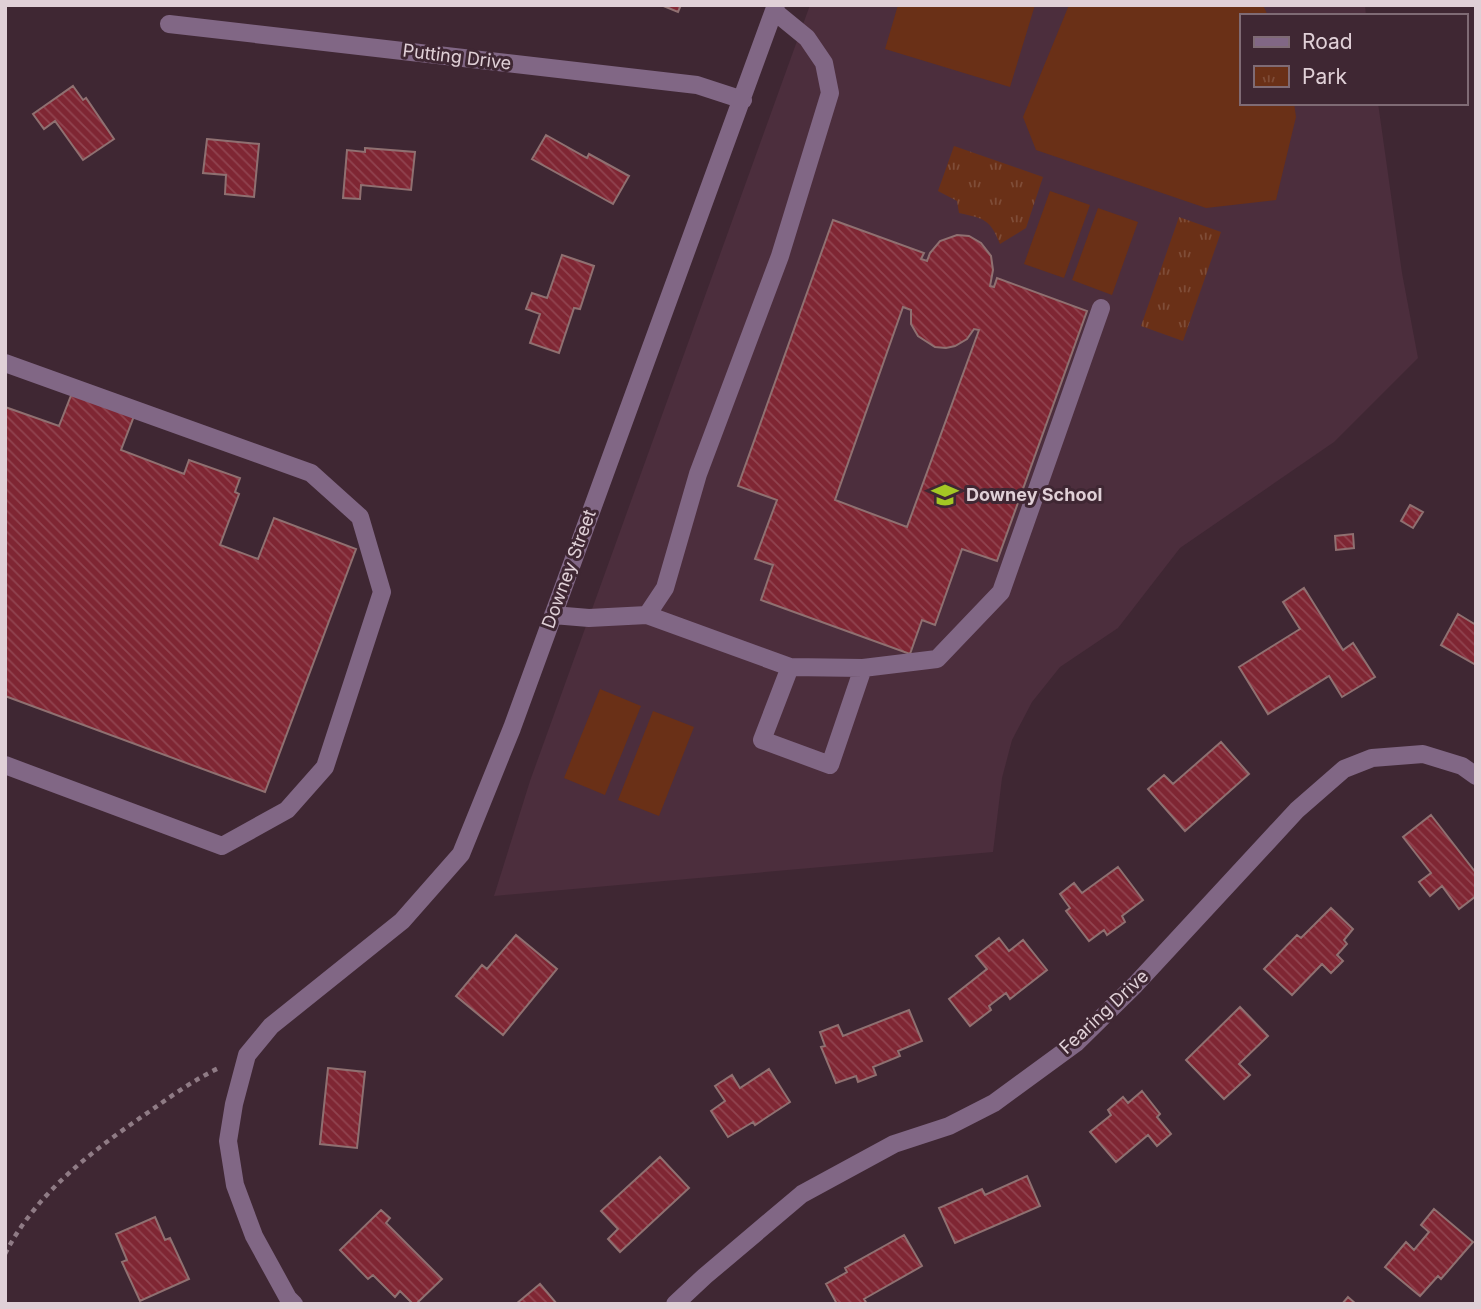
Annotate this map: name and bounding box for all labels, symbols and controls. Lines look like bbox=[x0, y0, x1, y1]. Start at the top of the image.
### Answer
legend bbox=[1240, 14, 1467, 105]
text: Road bbox=[1302, 29, 1353, 54]
street label: Putting Drive bbox=[402, 39, 513, 74]
text: Park bbox=[1302, 64, 1347, 89]
school or university icon: Downey School bbox=[930, 480, 960, 510]
place label: Downey School bbox=[966, 484, 1102, 505]
street label: Downey Street bbox=[537, 506, 600, 631]
street label: Fearing Drive bbox=[1055, 965, 1152, 1058]

